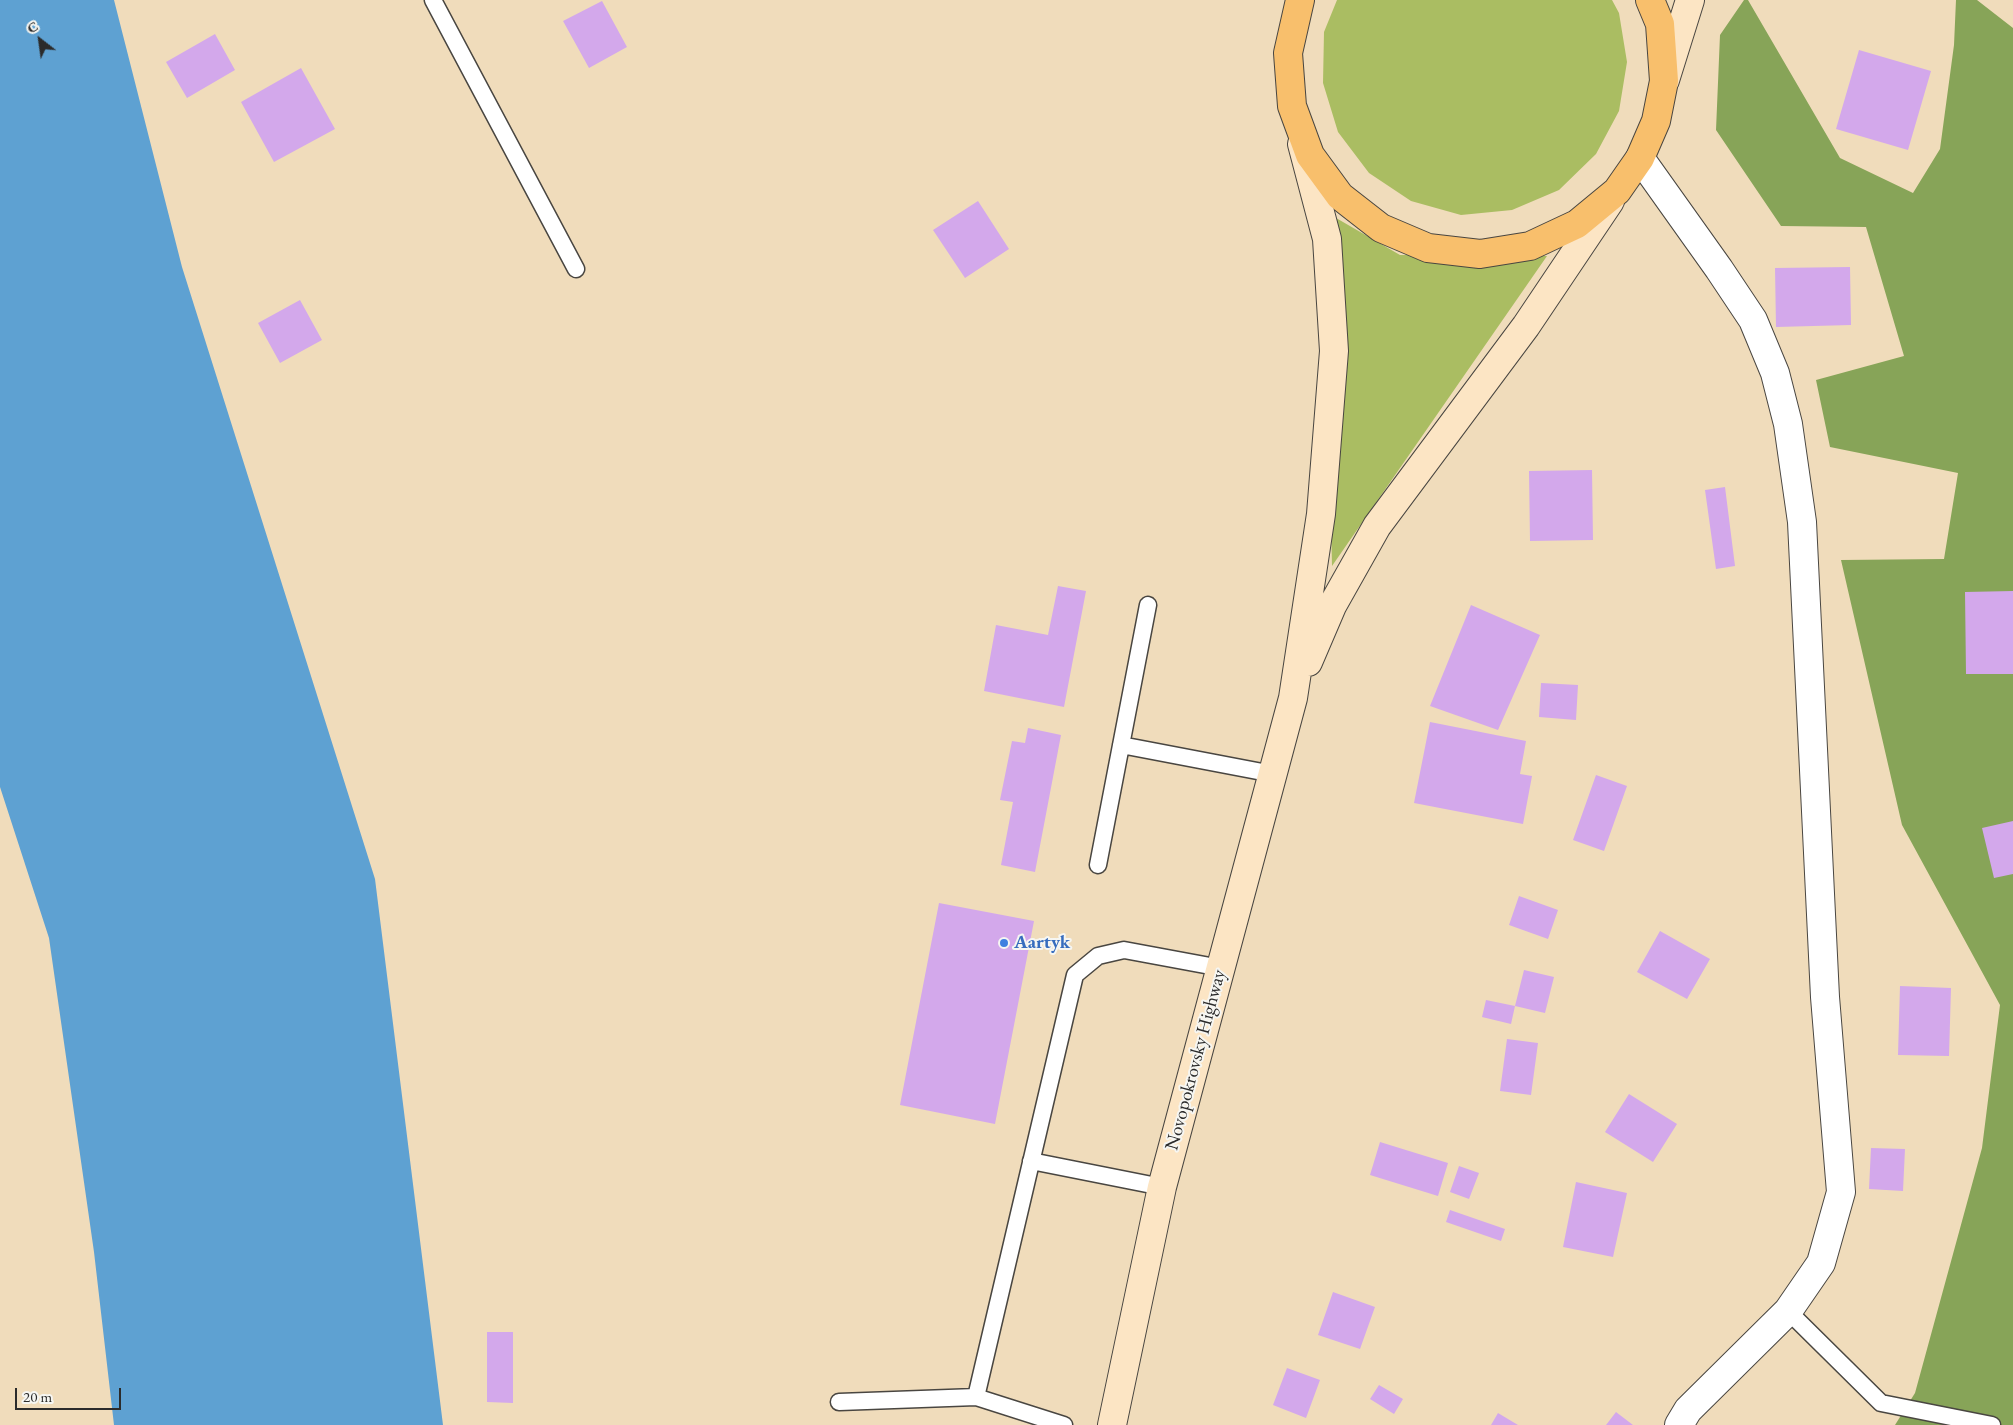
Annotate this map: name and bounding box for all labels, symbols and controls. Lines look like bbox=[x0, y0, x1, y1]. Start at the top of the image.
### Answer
north arrow bbox=[15, 15, 65, 65]
text: С bbox=[24, 17, 41, 37]
place label: Aartyk bbox=[1014, 932, 1070, 954]
marker: Aartyk bbox=[998, 937, 1010, 949]
street label: Novopokrovsky Highway bbox=[1161, 967, 1231, 1153]
scale bar bbox=[18, 1378, 124, 1410]
text: 20 m bbox=[23, 1387, 52, 1406]

